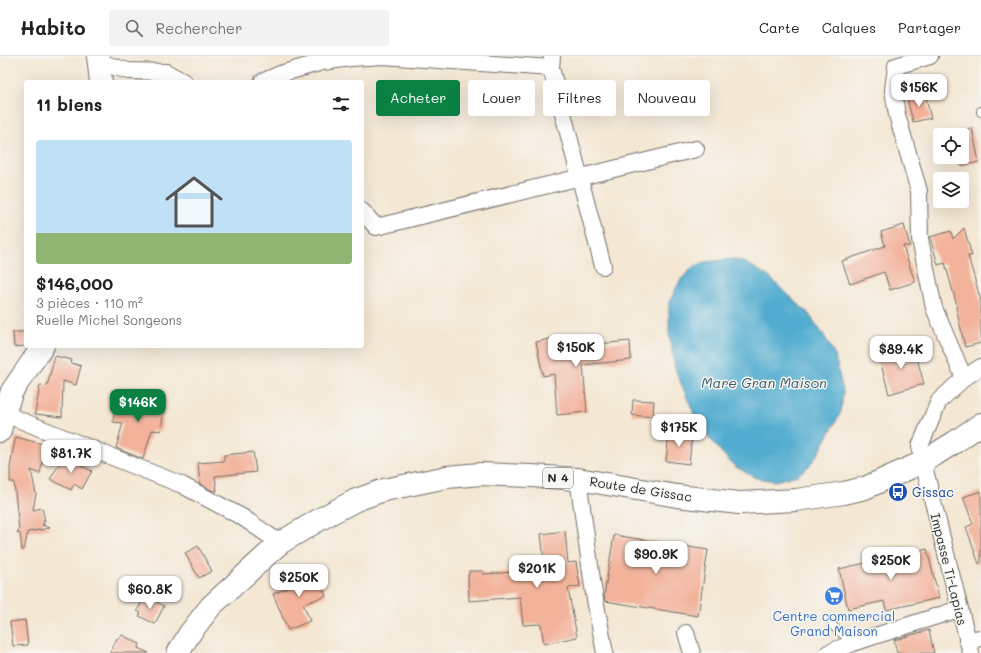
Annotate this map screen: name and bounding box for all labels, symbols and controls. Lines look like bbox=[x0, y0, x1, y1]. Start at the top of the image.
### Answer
search box bbox=[109, 10, 389, 46]
text: Habito bbox=[20, 15, 85, 40]
icon: search bbox=[123, 17, 145, 39]
text: Rechercher bbox=[155, 18, 243, 38]
text: Carte bbox=[759, 18, 800, 37]
text: Calques bbox=[822, 18, 876, 37]
text: Partager bbox=[898, 18, 961, 37]
pin: $156K bbox=[891, 74, 947, 108]
text: $156K bbox=[900, 78, 938, 95]
chip: Acheter bbox=[376, 80, 460, 116]
chip: Louer bbox=[468, 80, 535, 116]
chip: Filtres bbox=[543, 80, 616, 116]
chip: Nouveau bbox=[624, 80, 710, 116]
text: 11 biens bbox=[36, 93, 102, 115]
icon: filters bbox=[330, 93, 352, 115]
map controls bbox=[933, 128, 969, 208]
button: locate bbox=[933, 128, 969, 164]
icon: home bbox=[158, 166, 230, 238]
button: layers bbox=[933, 172, 969, 208]
text: $146,000 bbox=[36, 272, 113, 294]
text: 3 pièces · 110 m² bbox=[36, 294, 143, 311]
text: Ruelle Michel Songeons bbox=[36, 311, 182, 328]
pin: $150K bbox=[548, 334, 604, 368]
pin: $89.4K bbox=[868, 336, 934, 370]
text: $150K bbox=[557, 338, 595, 355]
text: $89.4K bbox=[879, 340, 923, 357]
water label: Mare Gran Maison bbox=[701, 373, 827, 392]
pin: $146K bbox=[110, 389, 166, 423]
text: $146K bbox=[119, 393, 157, 410]
pin: $175K bbox=[651, 414, 707, 448]
text: $175K bbox=[660, 418, 698, 435]
pin: $81.7K bbox=[38, 440, 104, 474]
text: $81.7K bbox=[50, 444, 92, 461]
road number: N 4 bbox=[543, 468, 573, 488]
street label: Route de Gissac bbox=[589, 472, 694, 505]
bus stop icon: Gissac bbox=[887, 481, 909, 503]
place label: Gissac bbox=[912, 483, 954, 500]
street label: Impasse Ti-Lapias bbox=[927, 511, 972, 627]
pin: $90.9K bbox=[623, 541, 689, 575]
text: $90.9K bbox=[634, 545, 678, 562]
pin: $250K bbox=[863, 547, 919, 581]
text: $250K bbox=[871, 551, 911, 568]
pin: $201K bbox=[509, 555, 565, 589]
text: $201K bbox=[518, 559, 556, 576]
pin: $250K bbox=[271, 564, 327, 598]
text: $250K bbox=[279, 568, 319, 585]
pin: $60.8K bbox=[117, 576, 183, 610]
text: $60.8K bbox=[128, 580, 172, 597]
supermarket icon: Centre commercial Grand Maison bbox=[823, 585, 845, 607]
place label: Centre commercial Grand Maison bbox=[773, 607, 895, 639]

